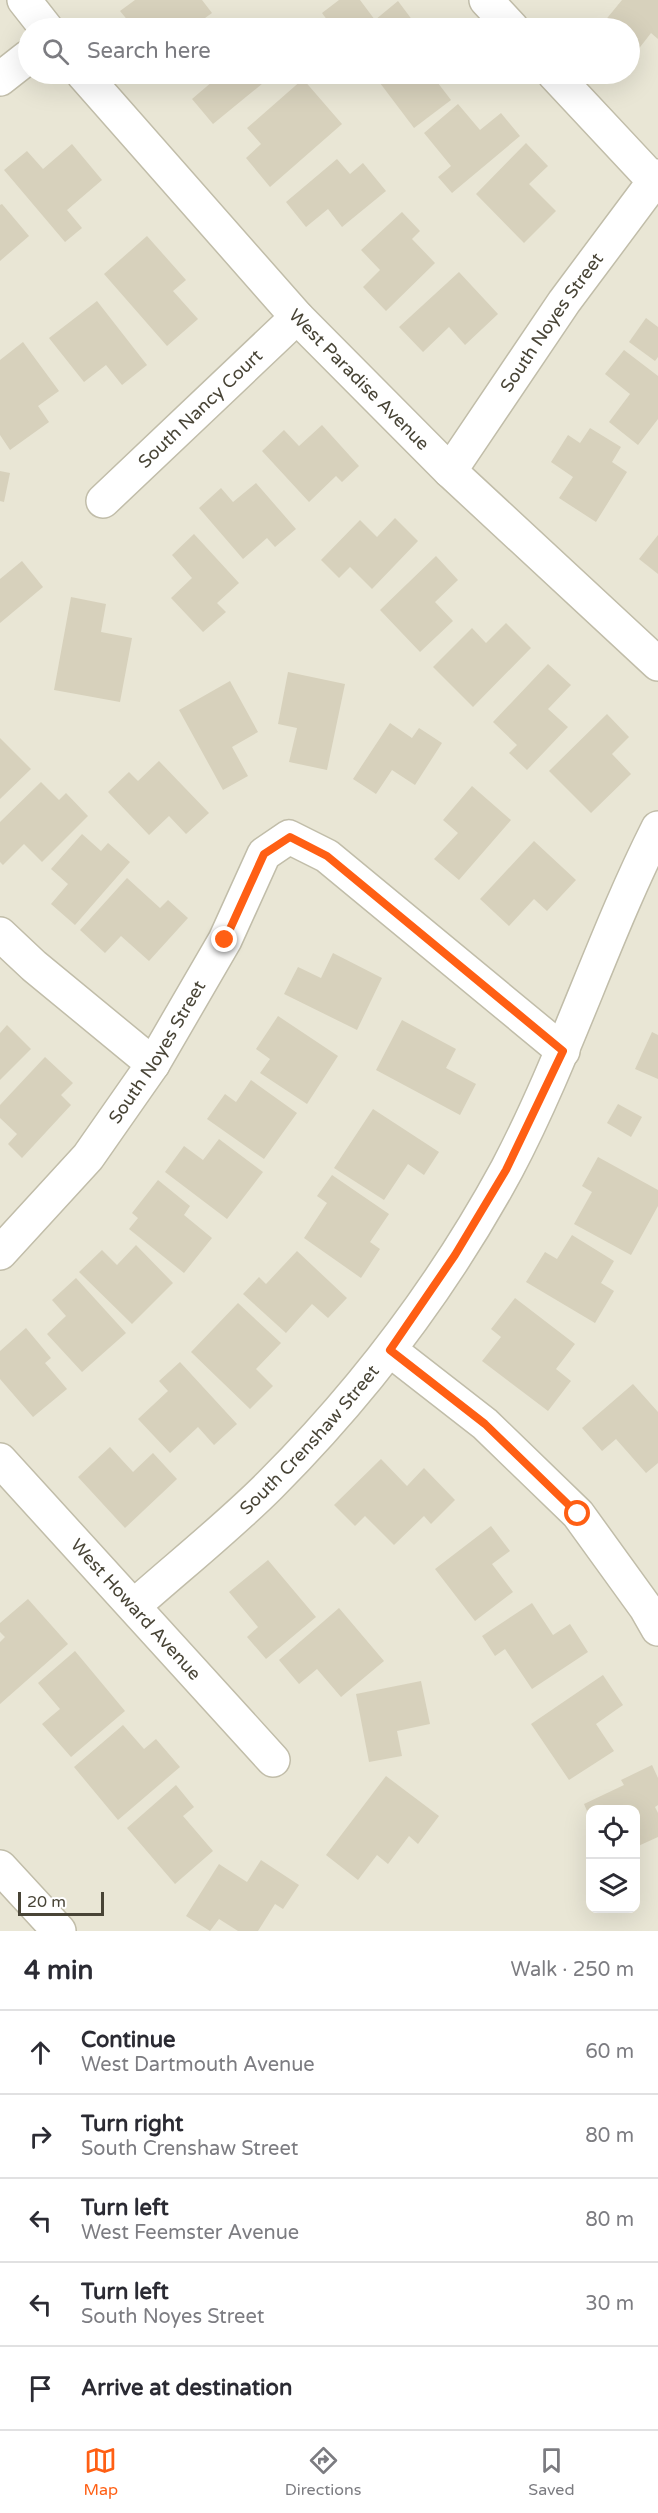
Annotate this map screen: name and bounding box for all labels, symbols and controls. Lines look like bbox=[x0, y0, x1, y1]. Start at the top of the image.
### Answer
search box bbox=[18, 18, 640, 84]
icon: search bbox=[39, 35, 72, 68]
text: Search here bbox=[87, 38, 211, 64]
street label: South Noyes Street bbox=[495, 248, 608, 396]
street label: West Paradise Avenue bbox=[284, 304, 434, 455]
street label: South Nancy Court bbox=[134, 345, 267, 473]
route end bbox=[211, 926, 237, 952]
street label: South Noyes Street bbox=[104, 976, 210, 1128]
street label: South Crenshaw Street bbox=[235, 1360, 384, 1519]
route start bbox=[564, 1500, 590, 1526]
street label: West Howard Avenue bbox=[66, 1534, 206, 1685]
map controls bbox=[586, 1805, 640, 1913]
button: locate bbox=[586, 1805, 640, 1859]
button: layers bbox=[586, 1859, 640, 1913]
scale bar bbox=[18, 1889, 104, 1916]
text: 20 m bbox=[27, 1892, 66, 1912]
text: 4 min bbox=[24, 1955, 93, 1986]
text: Walk · 250 m bbox=[511, 1958, 634, 1982]
text: Continue bbox=[81, 2027, 176, 2053]
icon: ahead bbox=[24, 2036, 57, 2069]
text: 60 m bbox=[585, 2040, 634, 2064]
text: West Dartmouth Avenue bbox=[81, 2053, 315, 2077]
text: Turn right bbox=[81, 2111, 183, 2137]
icon: right bbox=[24, 2120, 57, 2153]
text: 80 m bbox=[585, 2124, 634, 2148]
text: South Crenshaw Street bbox=[81, 2137, 298, 2161]
text: Turn left bbox=[81, 2195, 169, 2221]
icon: left bbox=[24, 2204, 57, 2237]
text: 80 m bbox=[585, 2208, 634, 2232]
text: West Feemster Avenue bbox=[81, 2221, 299, 2245]
text: Turn left bbox=[81, 2279, 169, 2305]
icon: left bbox=[24, 2288, 57, 2321]
text: 30 m bbox=[585, 2292, 634, 2316]
text: South Noyes Street bbox=[81, 2305, 264, 2329]
icon: arrive bbox=[24, 2372, 57, 2405]
text: Arrive at destination bbox=[81, 2375, 292, 2401]
tab: Map bbox=[83, 2444, 118, 2500]
tab: Directions bbox=[285, 2444, 361, 2500]
tab: Saved bbox=[528, 2444, 575, 2500]

